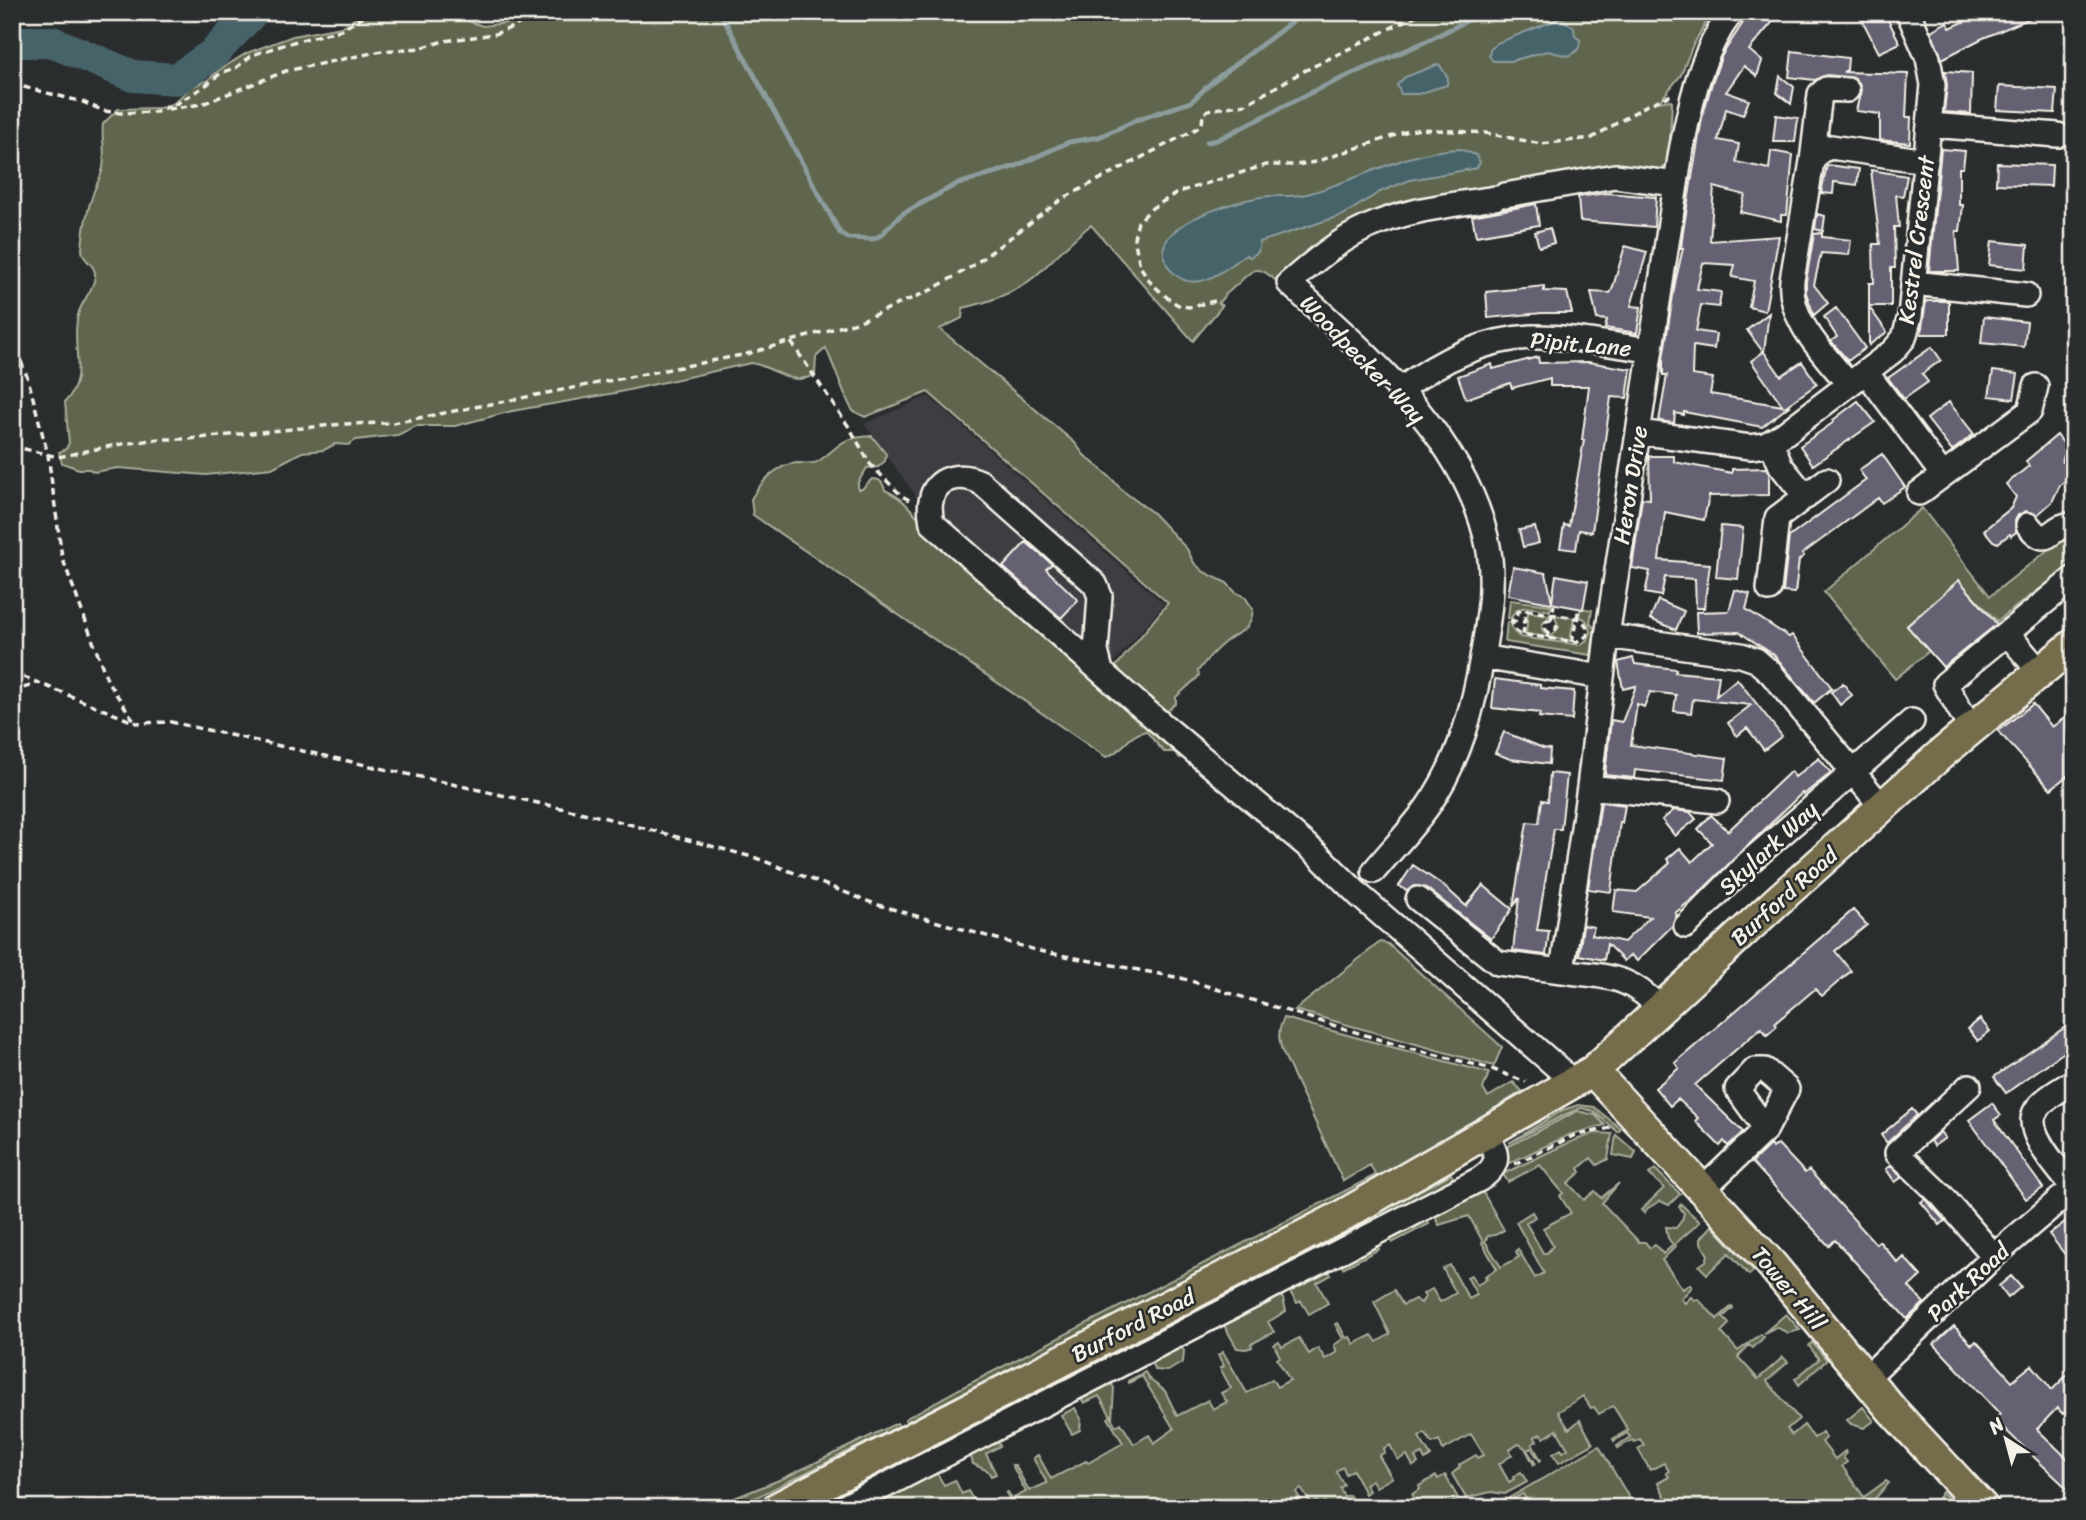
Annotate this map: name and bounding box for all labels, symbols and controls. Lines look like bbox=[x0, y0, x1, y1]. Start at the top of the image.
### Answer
street label: Kestrel Crescent bbox=[1886, 152, 1947, 327]
street label: Woodpecker Way bbox=[1289, 285, 1436, 434]
street label: Pipit Lane bbox=[1529, 320, 1633, 369]
street label: Heron Drive bbox=[1601, 423, 1660, 547]
street label: Skylark Way bbox=[1709, 790, 1828, 906]
street label: Burford Road bbox=[1721, 835, 1849, 957]
street label: Park Road bbox=[1917, 1231, 2021, 1332]
street label: Tower Hill bbox=[1740, 1236, 1837, 1341]
street label: Burford Road bbox=[1064, 1276, 1204, 1374]
north arrow bbox=[1970, 1404, 2040, 1474]
text: N bbox=[1980, 1408, 2012, 1443]

